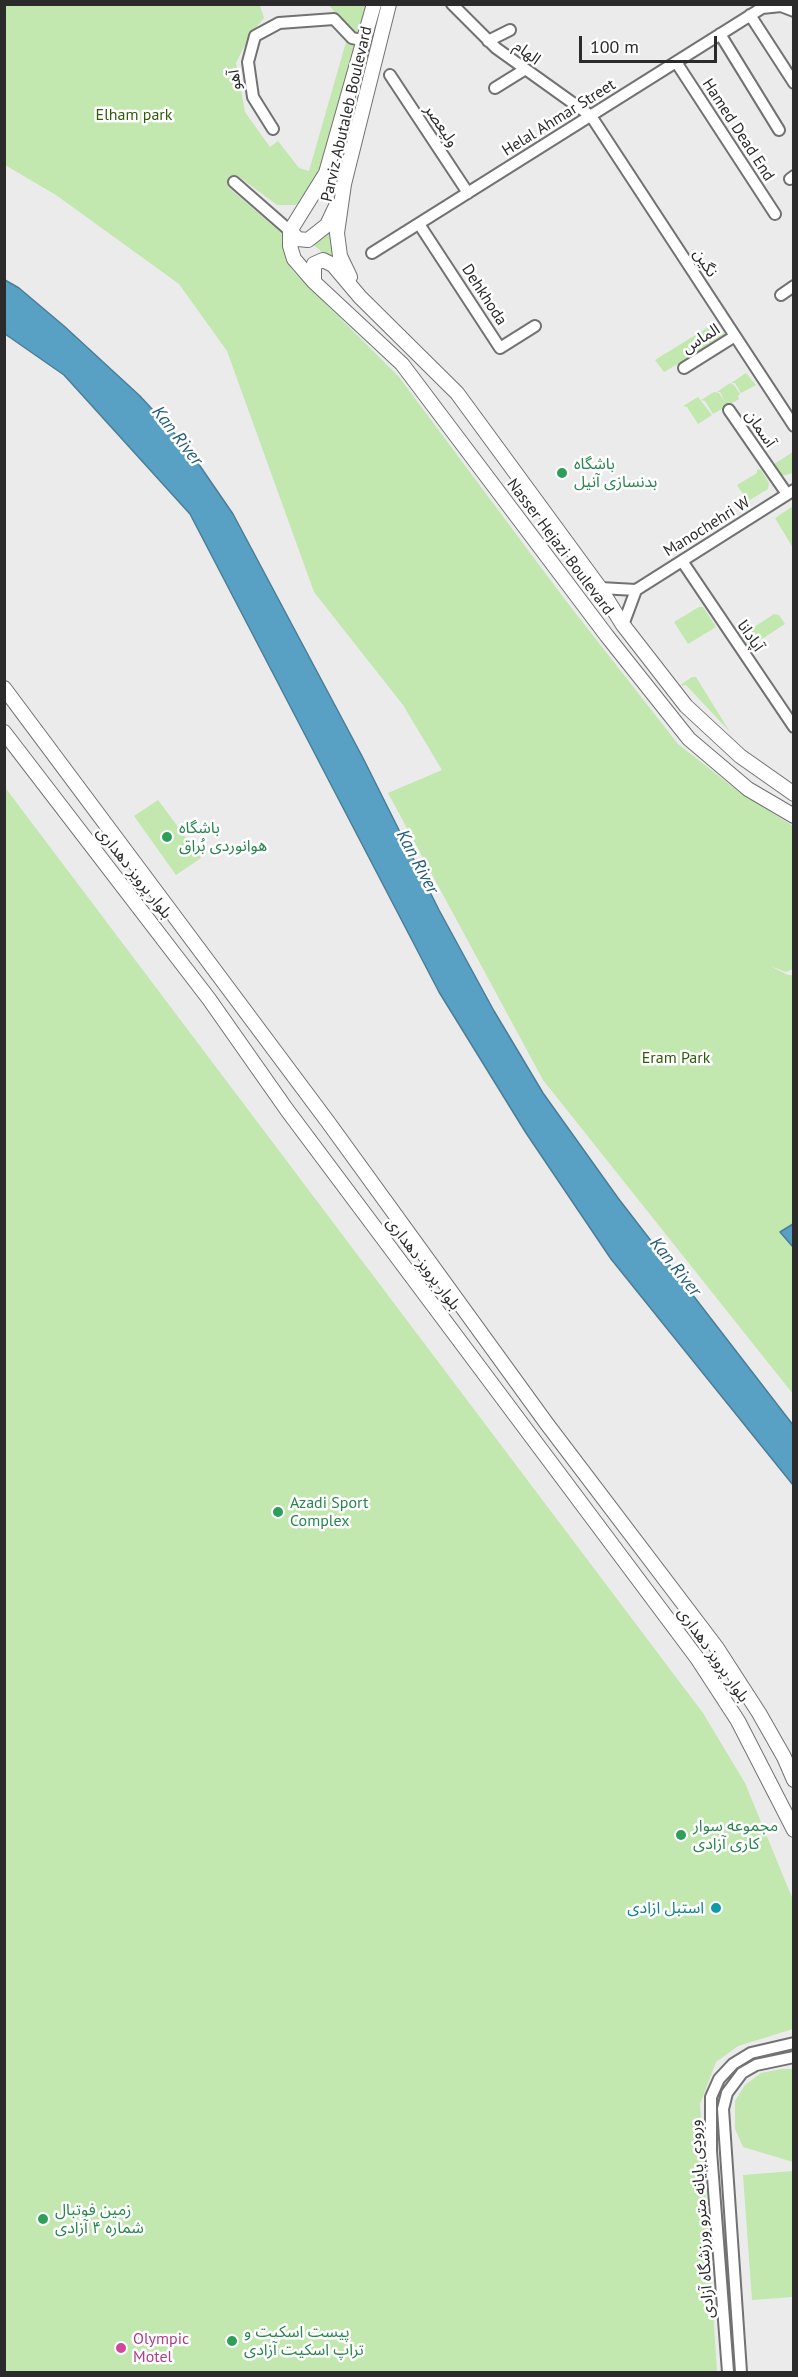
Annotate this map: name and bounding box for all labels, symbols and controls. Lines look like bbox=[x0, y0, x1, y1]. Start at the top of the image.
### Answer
street label: Parviz Abutaleb Boulevard bbox=[317, 24, 377, 204]
scale bar bbox=[582, 24, 720, 62]
text: 100 m bbox=[590, 35, 639, 58]
street label: الهام bbox=[510, 37, 544, 69]
street label: آهو bbox=[224, 69, 246, 91]
street label: Helal Ahmar Street bbox=[499, 75, 619, 161]
street label: Hamed Dead End bbox=[698, 75, 778, 185]
street label: ولیعصر bbox=[420, 101, 462, 151]
park label: Elham park bbox=[96, 105, 172, 125]
street label: نگین bbox=[689, 245, 721, 281]
street label: Dehkhoda bbox=[457, 261, 511, 329]
street label: الماس bbox=[678, 320, 724, 358]
water label: Kan River bbox=[147, 402, 207, 470]
street label: آسمان bbox=[741, 407, 779, 451]
place label: باشگاه بدنسازی آنیل bbox=[574, 454, 657, 492]
marker: باشگاه بدنسازی آنیل bbox=[555, 466, 569, 480]
street label: Nasser Hejazi Boulevard bbox=[503, 475, 617, 619]
street label: Manochehri W bbox=[660, 493, 754, 561]
street label: آپادانا bbox=[733, 617, 767, 655]
place label: باشگاه هوانوردی بُراق bbox=[179, 818, 267, 856]
street label: بلوار پرویز دهداری bbox=[92, 823, 176, 923]
water label: Kan River bbox=[391, 826, 443, 898]
marker: باشگاه هوانوردی بُراق bbox=[160, 830, 174, 844]
park label: Eram Park bbox=[642, 1048, 710, 1068]
street label: بلوار پرویز دهداری bbox=[382, 1214, 464, 1314]
water label: Kan River bbox=[645, 1233, 705, 1301]
place label: Azadi Sport Complex bbox=[290, 1493, 368, 1531]
marker: Azadi Sport Complex bbox=[271, 1505, 285, 1519]
street label: بلوار پرویز دهداری bbox=[673, 1604, 753, 1706]
place label: مجموعه سوار کاری آزادی bbox=[693, 1816, 778, 1854]
marker: مجموعه سوار کاری آزادی bbox=[674, 1828, 688, 1842]
place label: استبل ازادی bbox=[627, 1898, 704, 1918]
marker: استبل ازادی bbox=[709, 1901, 723, 1915]
street label: ورودی پایانه مترو ورزشگاه آزادی bbox=[685, 2119, 719, 2319]
place label: زمین فوتبال شماره ۴ آزادی bbox=[55, 2200, 144, 2238]
marker: زمین فوتبال شماره ۴ آزادی bbox=[36, 2212, 50, 2226]
place label: پیست اسکیت و تراپ اسکیت آزادی bbox=[244, 2322, 364, 2360]
place label: Olympic Motel bbox=[133, 2329, 189, 2367]
marker: پیست اسکیت و تراپ اسکیت آزادی bbox=[225, 2334, 239, 2348]
marker: Olympic Motel bbox=[114, 2341, 128, 2355]

